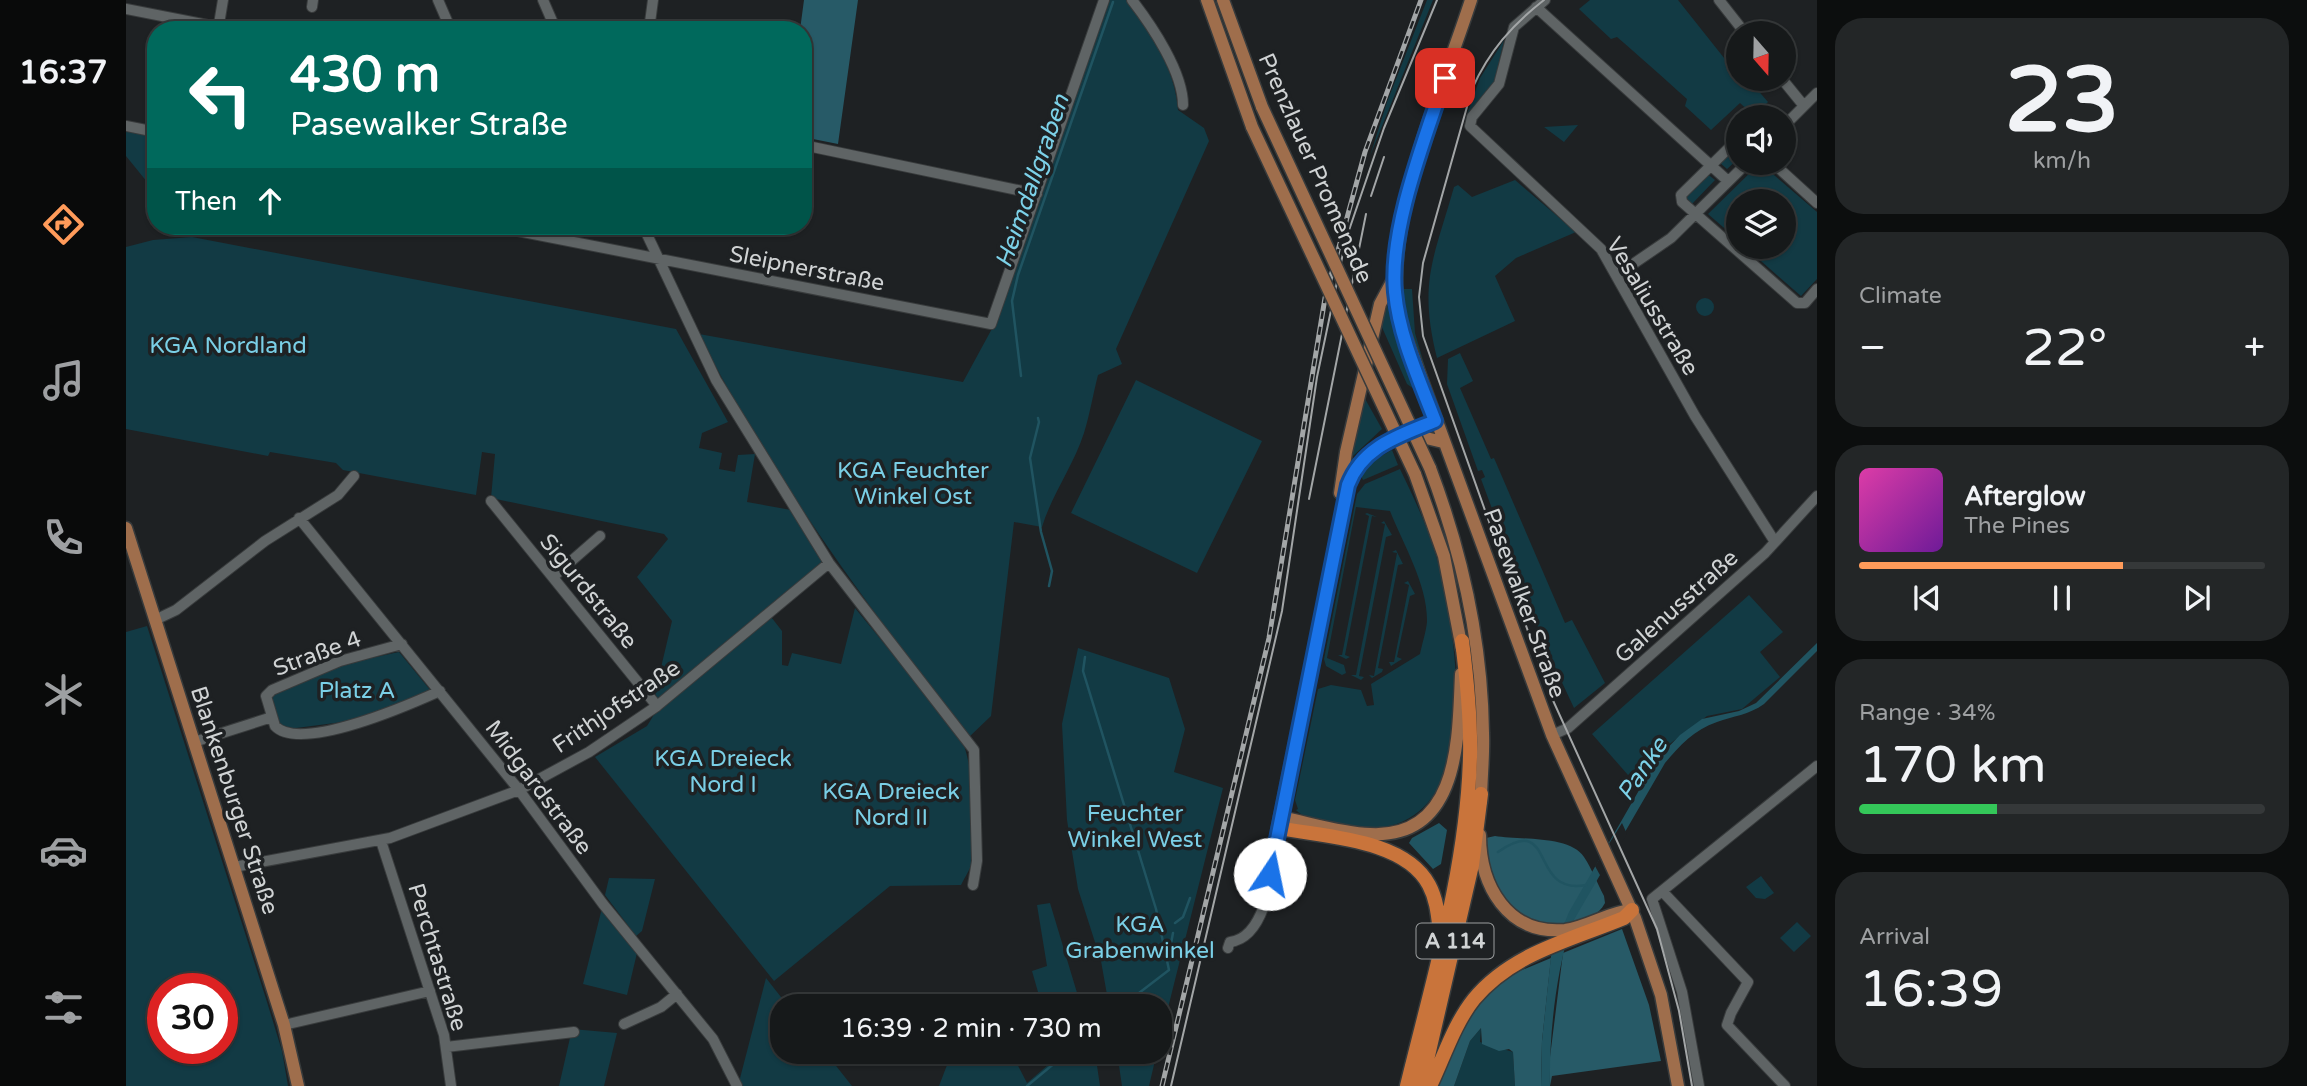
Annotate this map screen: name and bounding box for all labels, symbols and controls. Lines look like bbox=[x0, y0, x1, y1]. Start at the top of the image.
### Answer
north arrow bbox=[1726, 21, 1796, 91]
map controls bbox=[1726, 21, 1796, 259]
text: 430 m bbox=[290, 46, 440, 105]
text: 23 bbox=[2005, 46, 2119, 156]
pin bbox=[1415, 48, 1475, 108]
icon: left bbox=[175, 49, 266, 140]
street label: Prenzlauer Promenade bbox=[1252, 49, 1378, 288]
text: 16:37 bbox=[19, 54, 107, 92]
icon: arrive bbox=[1426, 59, 1464, 97]
water label: Heimdallgraben bbox=[989, 90, 1076, 272]
button: sound bbox=[1726, 105, 1796, 175]
text: Pasewalker Straße bbox=[290, 106, 568, 144]
text: km/h bbox=[2033, 147, 2091, 175]
icon: ahead bbox=[251, 182, 289, 220]
text: Then bbox=[175, 186, 237, 217]
button: layers bbox=[1726, 189, 1796, 259]
icon: directions bbox=[39, 200, 88, 249]
street label: Vesaliusstraße bbox=[1600, 232, 1704, 381]
street label: Sleipnerstraße bbox=[727, 240, 887, 298]
text: Climate bbox=[1859, 282, 1942, 310]
text: 22° bbox=[2022, 317, 2107, 380]
text: − bbox=[1859, 325, 1886, 371]
text: + bbox=[2244, 325, 2265, 371]
park label: KGA Nordland bbox=[149, 332, 307, 360]
icon: music bbox=[39, 356, 88, 405]
park label: KGA Feuchter Winkel Ost bbox=[837, 457, 989, 511]
text: Afterglow bbox=[1964, 481, 2086, 512]
street label: Pasewalker Straße bbox=[1477, 505, 1571, 702]
text: The Pines bbox=[1964, 512, 2070, 540]
icon: phone bbox=[39, 513, 88, 562]
street label: Sigurdstraße bbox=[533, 529, 643, 655]
street label: Galenusstraße bbox=[1609, 544, 1744, 670]
icon: previous bbox=[1908, 579, 1946, 617]
icon: pause bbox=[2043, 579, 2081, 617]
icon: next bbox=[2178, 579, 2216, 617]
street label: Straße 4 bbox=[270, 625, 365, 683]
street label: Frithjofstraße bbox=[548, 654, 686, 760]
icon: climate bbox=[39, 670, 88, 719]
park label: Platz A bbox=[318, 677, 396, 705]
street label: Blankenburger Straße bbox=[184, 683, 284, 918]
text: Range · 34% bbox=[1859, 699, 1995, 727]
street label: Midgardstraße bbox=[479, 715, 598, 860]
water label: Panke bbox=[1611, 731, 1675, 806]
text: 170 km bbox=[1859, 734, 2047, 797]
park label: KGA Dreieck Nord I bbox=[654, 745, 792, 799]
park label: KGA Dreieck Nord II bbox=[822, 778, 960, 832]
park label: Feuchter Winkel West bbox=[1068, 800, 1203, 854]
icon: car bbox=[39, 826, 88, 875]
position arrow bbox=[1233, 837, 1307, 911]
street label: Perchtastraße bbox=[401, 880, 473, 1034]
park label: KGA Grabenwinkel bbox=[1065, 911, 1215, 965]
road number: A 114 bbox=[1416, 923, 1494, 958]
text: Arrival bbox=[1859, 923, 1930, 951]
text: 16:39 bbox=[1859, 958, 2003, 1021]
speed limit sign: 30 bbox=[147, 973, 238, 1064]
icon: filters bbox=[39, 983, 88, 1032]
text: 16:39 · 2 min · 730 m bbox=[840, 1013, 1102, 1044]

